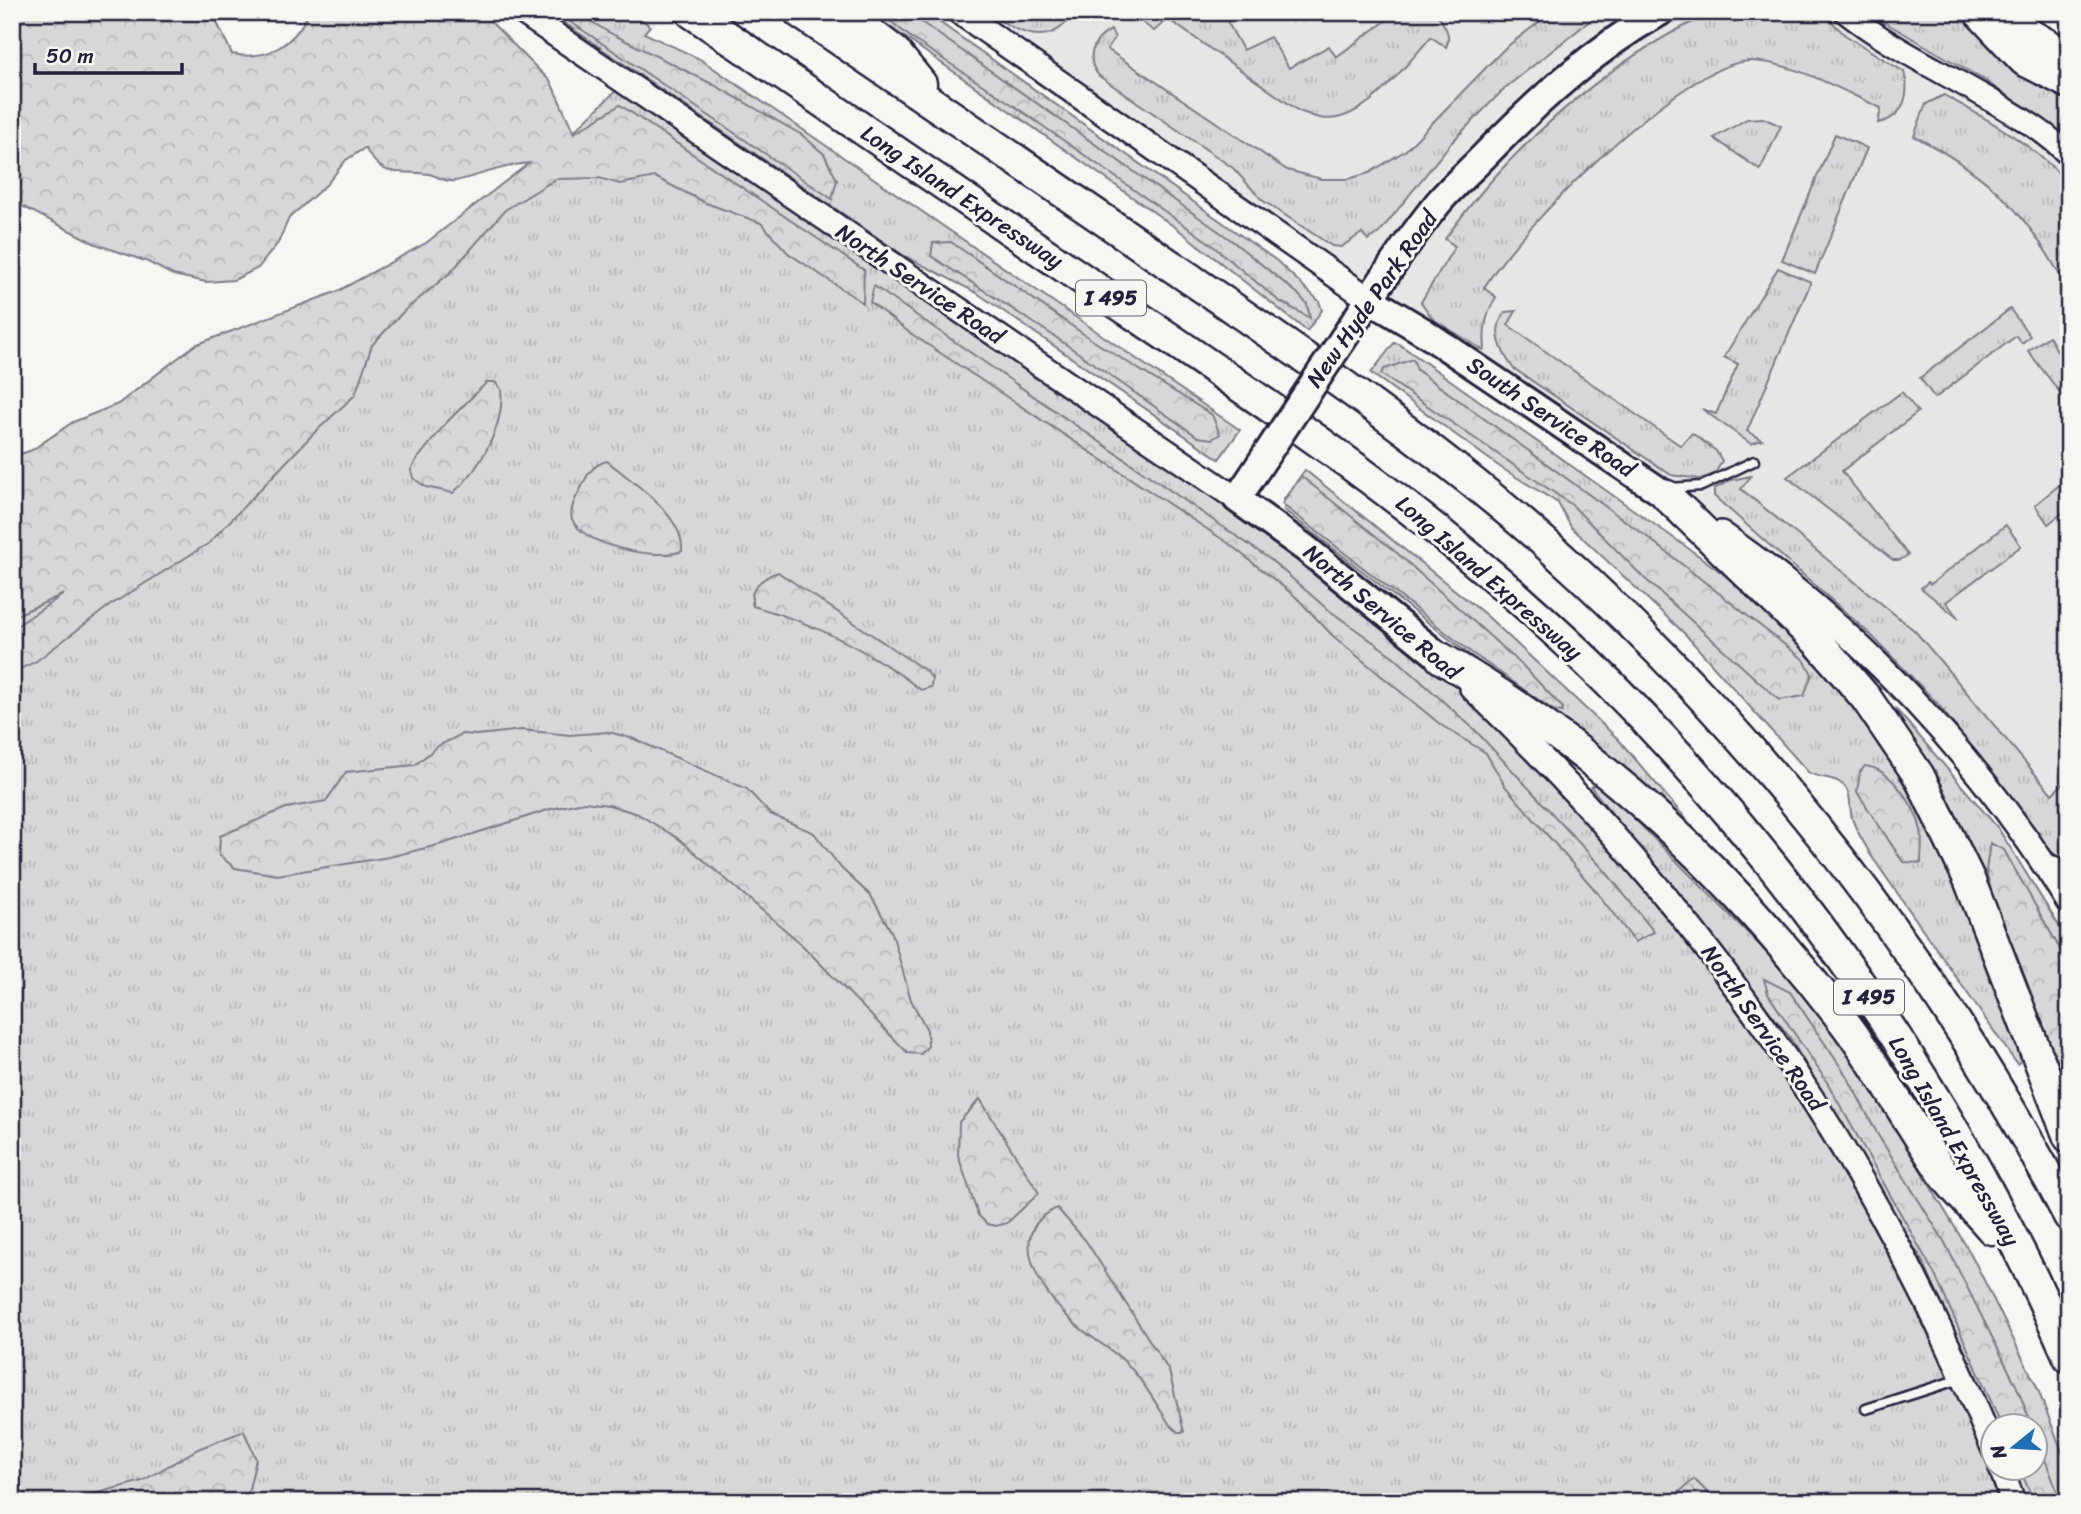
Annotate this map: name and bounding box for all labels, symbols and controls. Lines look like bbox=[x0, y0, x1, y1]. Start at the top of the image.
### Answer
scale bar bbox=[35, 32, 182, 76]
text: 50 m bbox=[46, 37, 94, 75]
street label: Long Island Expressway bbox=[852, 113, 1072, 281]
street label: New Hyde Park Road bbox=[1295, 200, 1450, 397]
street label: North Service Road bbox=[827, 212, 1014, 357]
road number: I 495 bbox=[1076, 280, 1146, 316]
street label: South Service Road bbox=[1458, 345, 1646, 490]
street label: Long Island Expressway bbox=[1386, 484, 1592, 672]
street label: North Service Road bbox=[1294, 533, 1472, 692]
street label: North Service Road bbox=[1690, 936, 1837, 1122]
road number: I 495 bbox=[1834, 979, 1904, 1014]
street label: Long Island Expressway bbox=[1877, 1028, 2031, 1254]
north arrow bbox=[1980, 1412, 2050, 1482]
text: N bbox=[1980, 1440, 2016, 1464]

